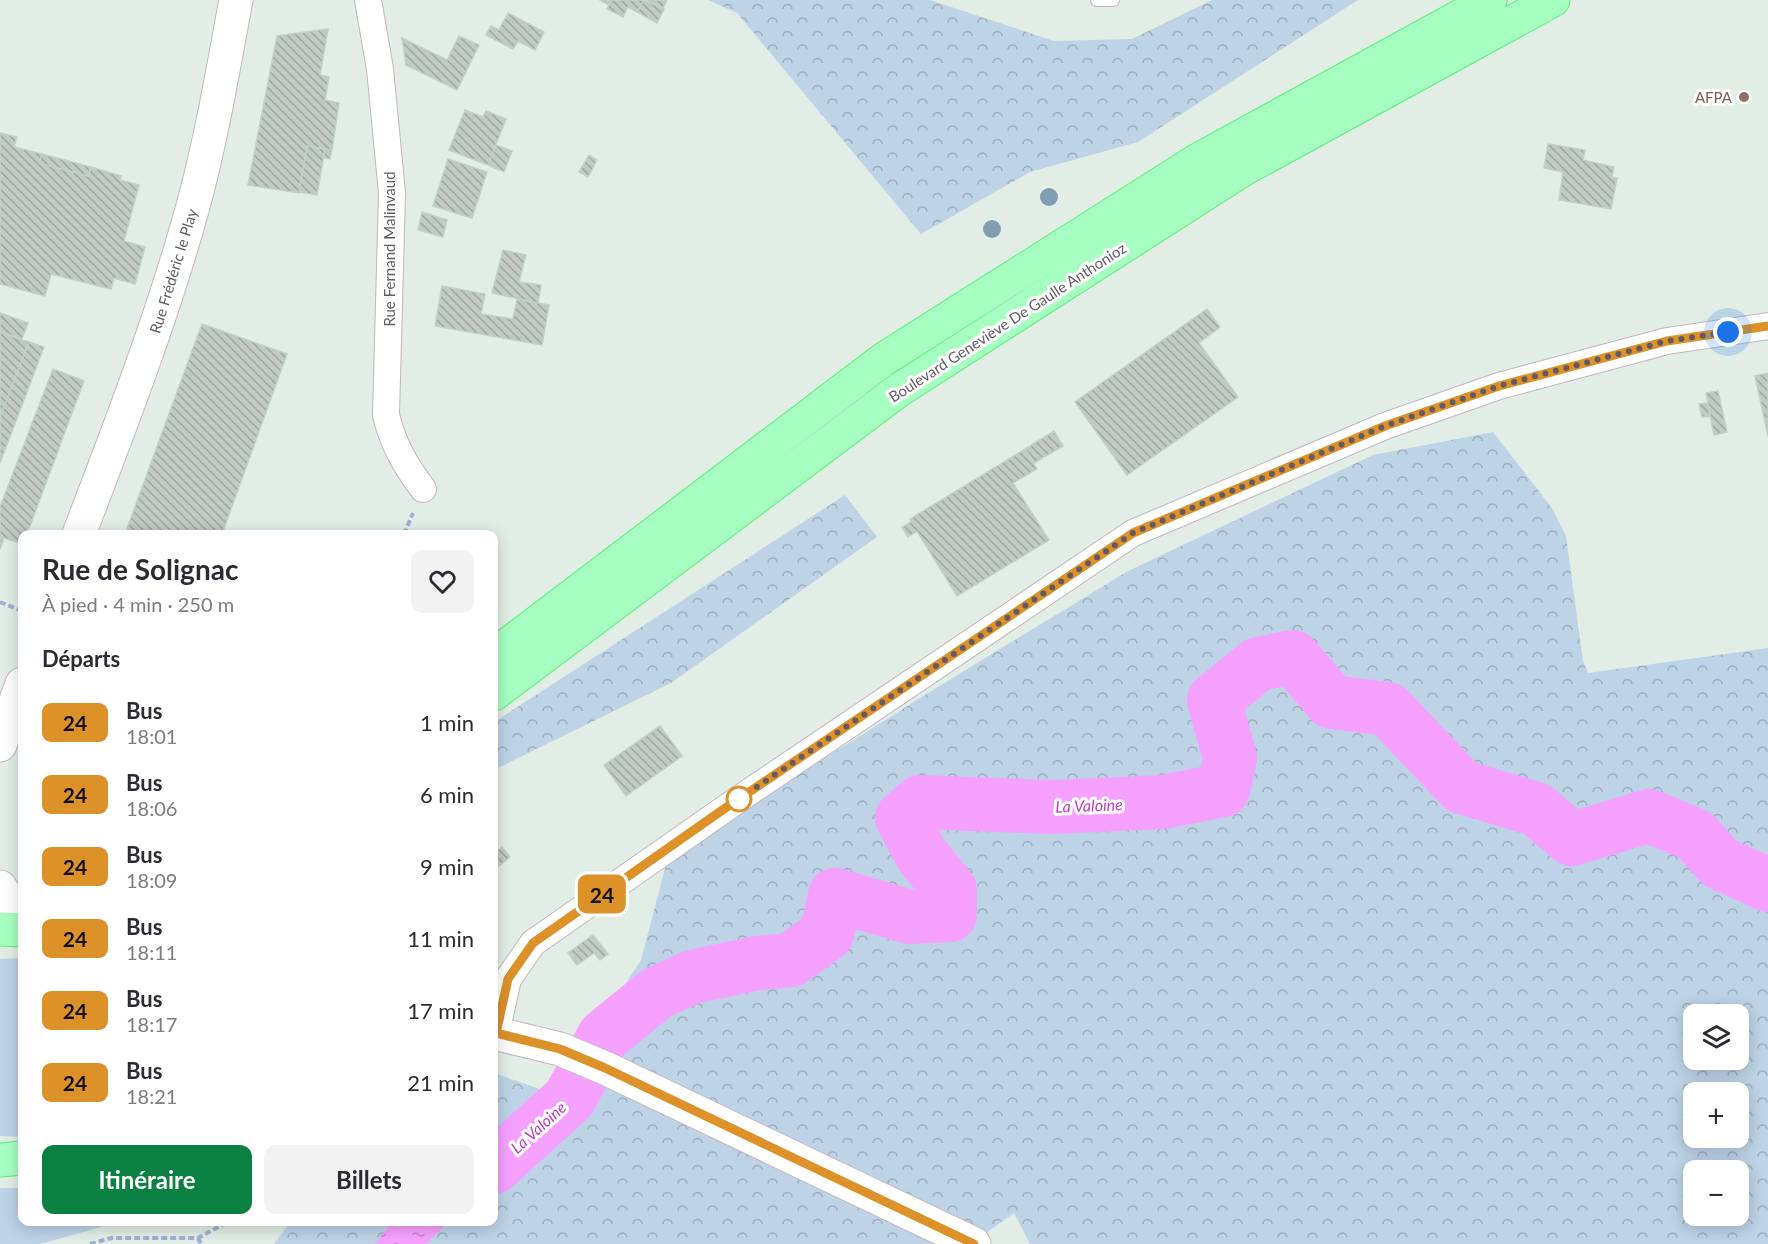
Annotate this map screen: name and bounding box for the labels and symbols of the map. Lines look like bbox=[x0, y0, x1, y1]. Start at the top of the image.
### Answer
place label: AFPA bbox=[1695, 88, 1733, 106]
marker: AFPA bbox=[1737, 90, 1751, 104]
street label: Rue Fernand Malinvaud bbox=[380, 171, 398, 327]
street label: Rue Frédéric le Play bbox=[145, 206, 201, 335]
street label: Boulevard Geneviève De Gaulle Anthonioz bbox=[885, 238, 1129, 406]
your location bbox=[1713, 317, 1743, 347]
unlabelled marker bbox=[726, 786, 752, 812]
water label: La Valoine bbox=[1055, 794, 1123, 816]
line badge: 24 bbox=[575, 874, 629, 914]
water label: La Valoine bbox=[507, 1097, 570, 1157]

